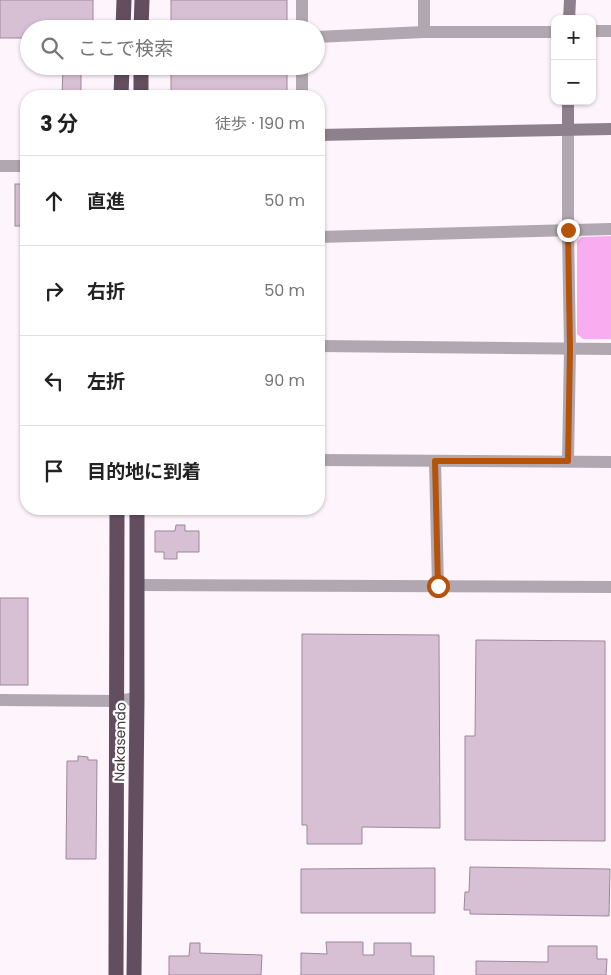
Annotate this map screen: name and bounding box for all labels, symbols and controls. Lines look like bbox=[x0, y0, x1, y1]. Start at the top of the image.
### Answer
map controls bbox=[551, 15, 596, 105]
button: + bbox=[551, 15, 596, 60]
search box bbox=[20, 20, 325, 75]
icon: search bbox=[38, 34, 66, 62]
text: ここで検索 bbox=[78, 35, 173, 62]
button: − bbox=[551, 60, 596, 105]
text: 3 分 bbox=[40, 109, 78, 138]
text: 徒歩 · 190 m bbox=[215, 112, 305, 135]
icon: ahead bbox=[40, 187, 68, 215]
text: 直進 bbox=[87, 188, 125, 215]
text: 50 m bbox=[264, 189, 305, 212]
route end bbox=[557, 219, 580, 242]
icon: right bbox=[40, 277, 68, 305]
text: 右折 bbox=[87, 278, 125, 305]
text: 50 m bbox=[264, 279, 305, 302]
icon: left bbox=[40, 367, 68, 395]
text: 左折 bbox=[87, 368, 125, 395]
text: 90 m bbox=[264, 369, 305, 392]
icon: arrive bbox=[40, 457, 68, 485]
text: 目的地に到着 bbox=[87, 458, 201, 485]
route start bbox=[427, 575, 450, 598]
street label: Nakasendo bbox=[109, 702, 131, 782]

